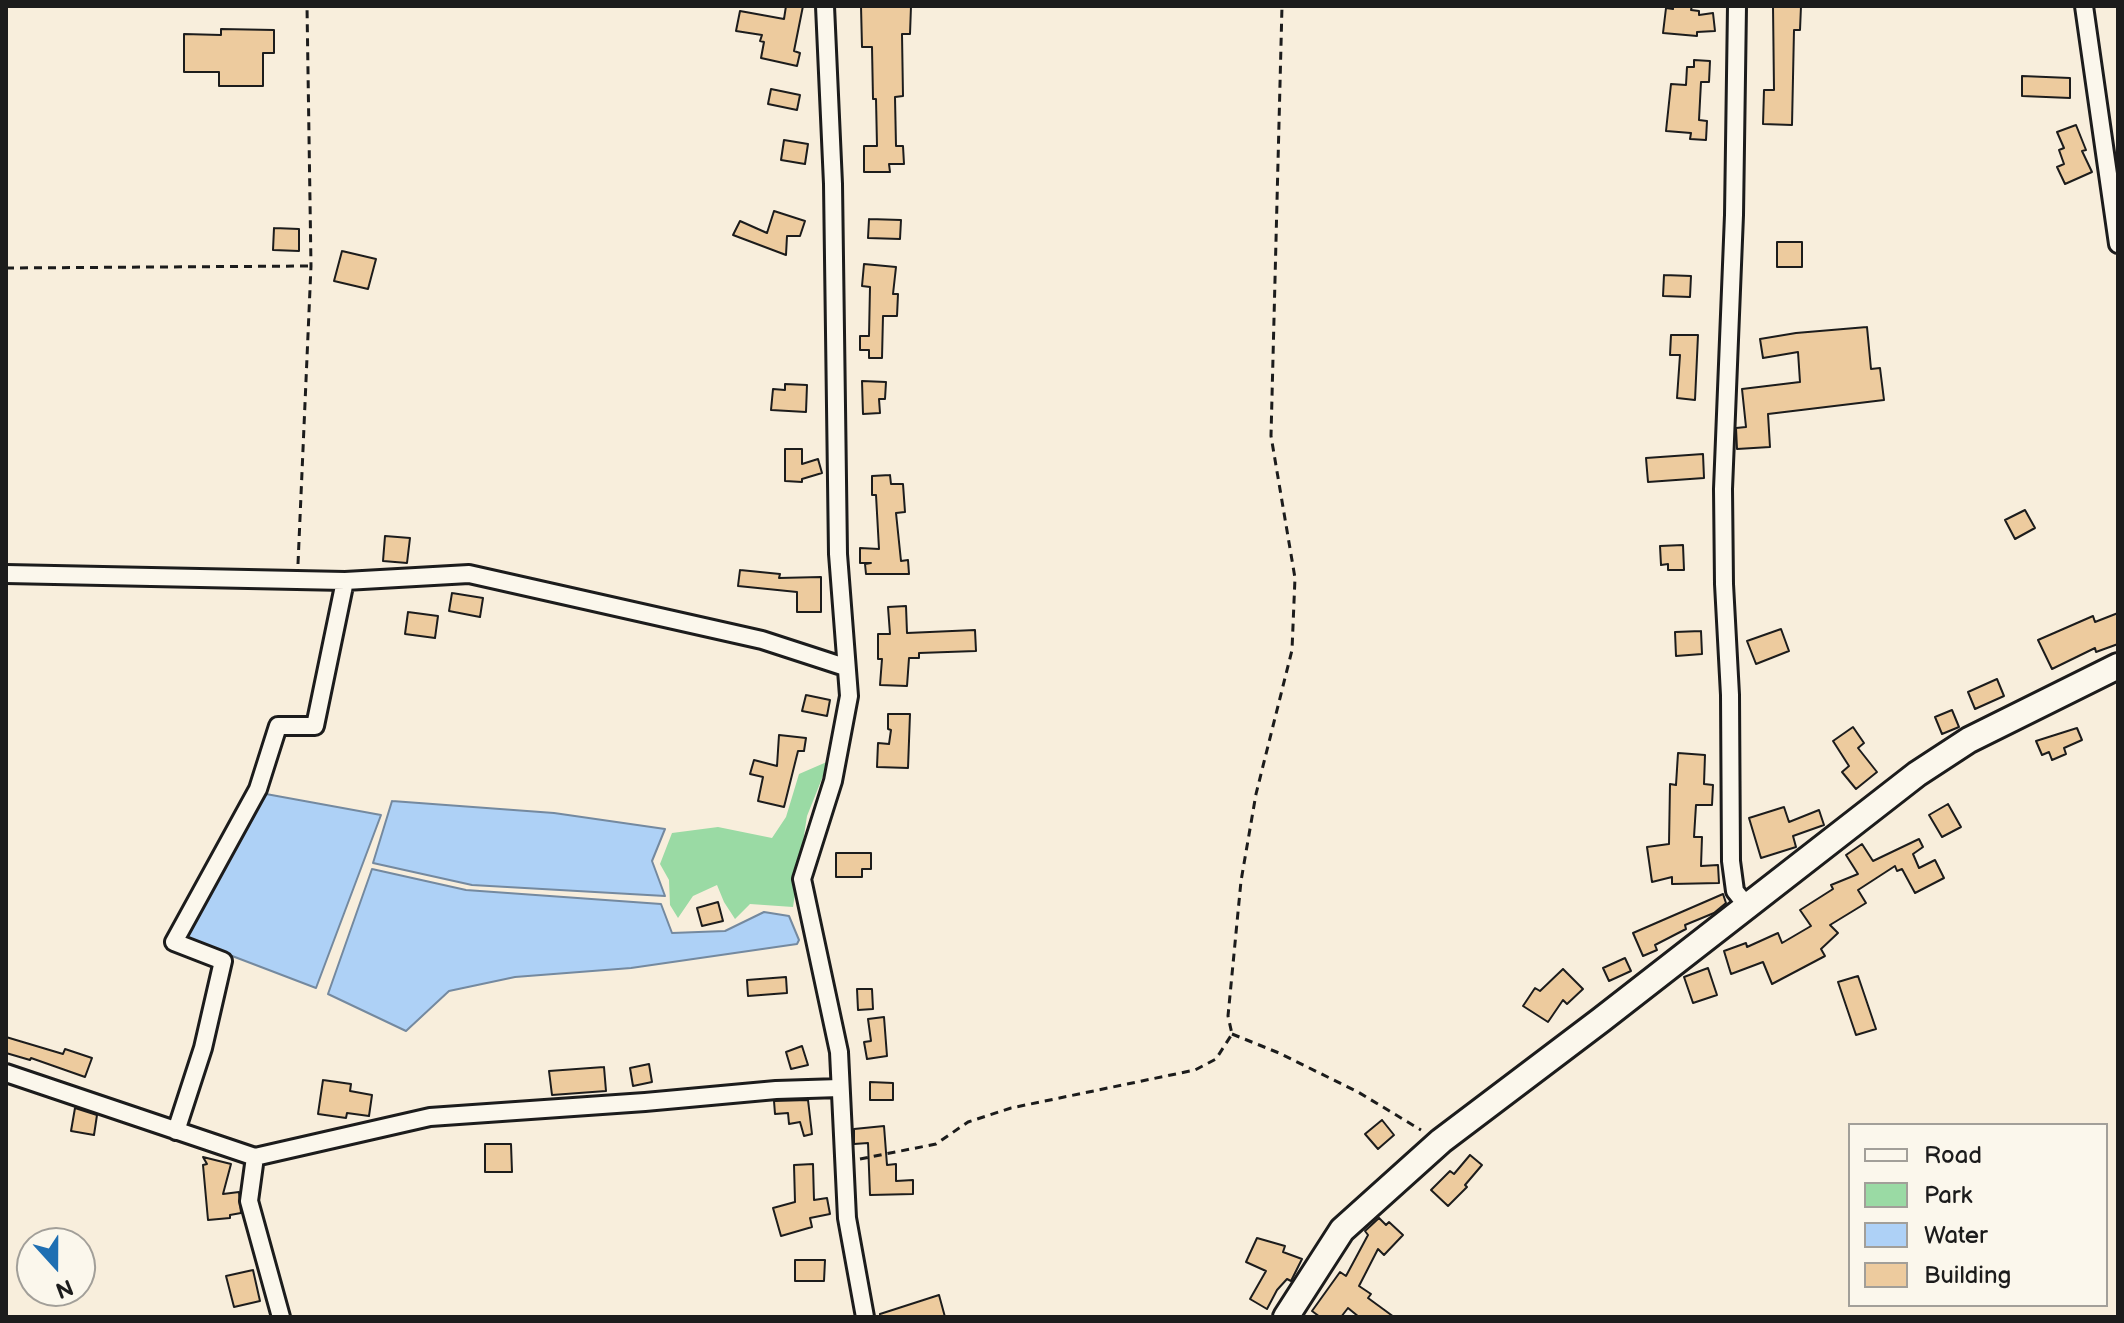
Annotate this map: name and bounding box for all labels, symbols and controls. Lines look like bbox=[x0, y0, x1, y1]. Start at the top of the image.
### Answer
legend bbox=[1848, 1123, 2108, 1307]
text: Road bbox=[1924, 1141, 1982, 1170]
text: Park bbox=[1924, 1181, 1972, 1210]
text: Water bbox=[1924, 1221, 1988, 1250]
north arrow bbox=[16, 1227, 96, 1307]
text: Building bbox=[1924, 1261, 2011, 1290]
text: N bbox=[52, 1272, 77, 1304]

